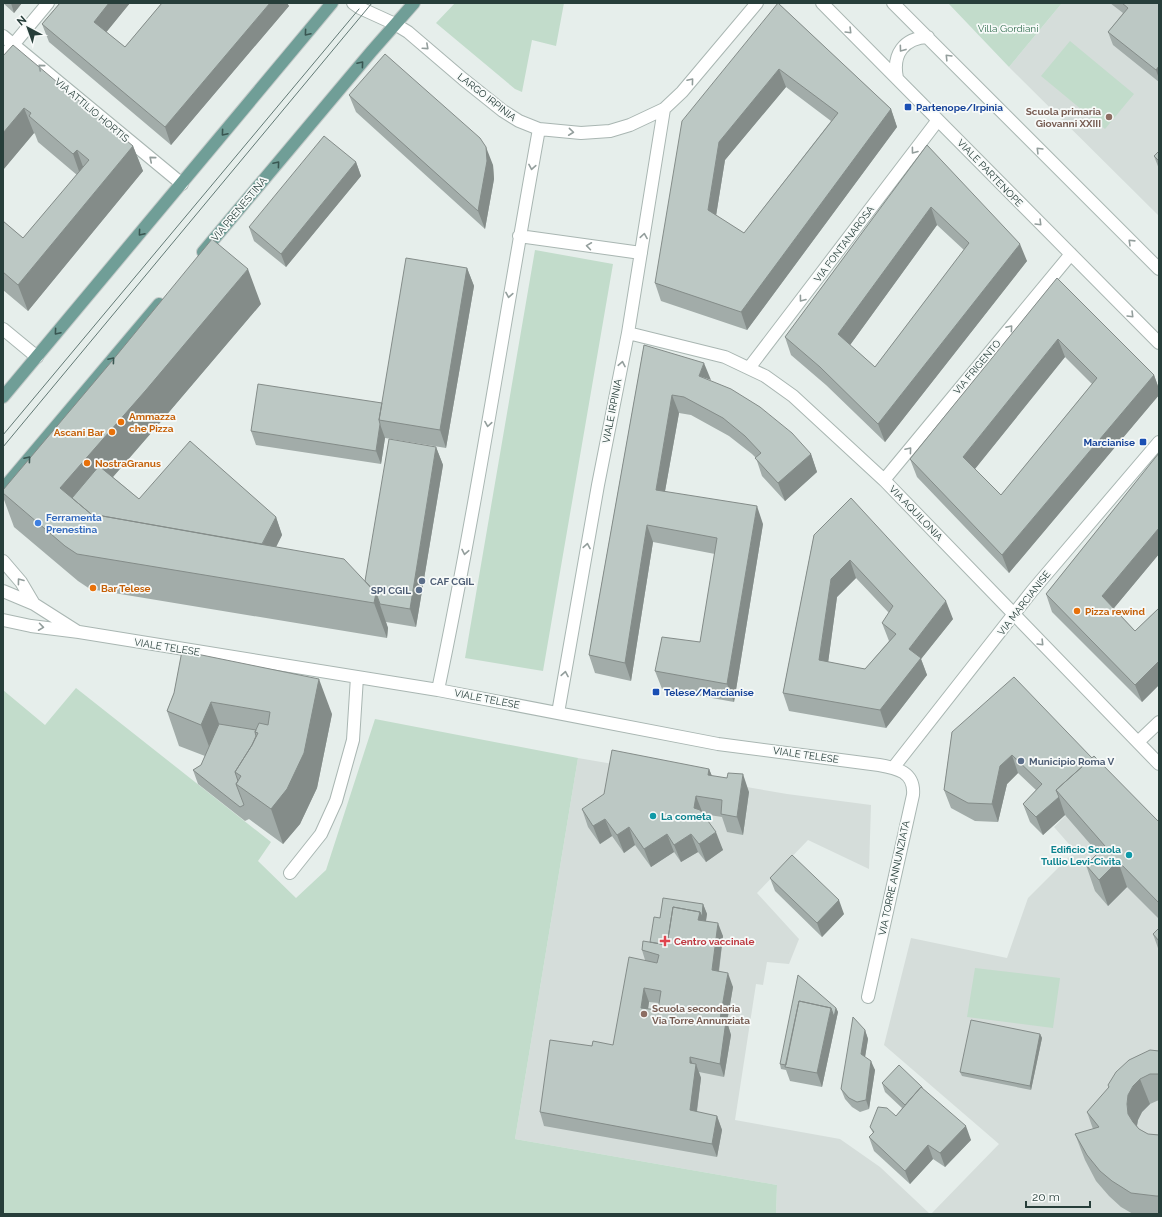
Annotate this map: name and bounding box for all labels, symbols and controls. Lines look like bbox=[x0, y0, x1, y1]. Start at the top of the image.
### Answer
north arrow bbox=[8, 8, 48, 48]
text: N bbox=[14, 13, 29, 28]
park label: Villa Gordiani bbox=[978, 23, 1038, 34]
one-way arrow bbox=[844, 26, 852, 33]
one-way arrow bbox=[305, 28, 312, 36]
one-way arrow bbox=[421, 43, 429, 50]
one-way arrow bbox=[900, 45, 907, 52]
one-way arrow bbox=[945, 54, 953, 62]
one-way arrow bbox=[356, 62, 363, 69]
one-way arrow bbox=[38, 65, 45, 72]
street label: LARGO IRPINIA bbox=[456, 71, 519, 123]
street label: VIA ATTILIO HORTIS bbox=[53, 76, 131, 144]
one-way arrow bbox=[687, 79, 694, 86]
marker: Partenope/Irpinia bbox=[903, 102, 913, 112]
place label: Partenope/Irpinia bbox=[916, 102, 1003, 113]
place label: Scuola primaria Giovanni XXIII bbox=[1026, 106, 1101, 129]
marker: Scuola primaria Giovanni XXIII bbox=[1104, 112, 1114, 122]
one-way arrow bbox=[222, 128, 229, 135]
one-way arrow bbox=[568, 128, 574, 137]
street label: VIALE PARTENOPE bbox=[955, 137, 1025, 209]
one-way arrow bbox=[912, 146, 919, 153]
one-way arrow bbox=[1036, 147, 1044, 155]
one-way arrow bbox=[149, 157, 156, 164]
one-way arrow bbox=[273, 161, 280, 169]
one-way arrow bbox=[529, 164, 537, 171]
street label: VIA PRENESTINA bbox=[209, 175, 269, 243]
street label: VIA FONTANAROSA bbox=[812, 204, 876, 284]
one-way arrow bbox=[1034, 218, 1042, 226]
one-way arrow bbox=[138, 228, 145, 235]
one-way arrow bbox=[639, 233, 648, 239]
one-way arrow bbox=[1128, 239, 1136, 247]
one-way arrow bbox=[586, 242, 592, 251]
one-way arrow bbox=[505, 292, 514, 298]
one-way arrow bbox=[800, 295, 807, 302]
one-way arrow bbox=[1126, 310, 1134, 318]
one-way arrow bbox=[1005, 326, 1012, 333]
one-way arrow bbox=[55, 328, 62, 335]
street label: VIA FRIGENTO bbox=[951, 337, 1003, 396]
one-way arrow bbox=[107, 357, 114, 364]
one-way arrow bbox=[617, 361, 625, 367]
street label: VIALE IRPINIA bbox=[600, 378, 624, 444]
place label: Ammazza che Pizza bbox=[129, 411, 176, 434]
marker: Ammazza che Pizza bbox=[116, 417, 126, 427]
one-way arrow bbox=[484, 421, 493, 427]
place label: Ascani Bar bbox=[54, 427, 104, 438]
marker: Ascani Bar bbox=[107, 427, 117, 437]
place label: Marcianise bbox=[1083, 437, 1135, 448]
marker: Marcianise bbox=[1138, 437, 1148, 447]
one-way arrow bbox=[904, 447, 911, 454]
one-way arrow bbox=[24, 456, 31, 464]
marker: NostraGranus bbox=[82, 458, 92, 468]
place label: NostraGranus bbox=[95, 458, 161, 469]
street label: VIA AQUILONIA bbox=[887, 483, 945, 543]
place label: Ferramenta Prenestina bbox=[46, 512, 102, 535]
marker: Ferramenta Prenestina bbox=[33, 518, 43, 528]
one-way arrow bbox=[582, 543, 591, 550]
one-way arrow bbox=[461, 548, 469, 555]
street label: VIA MARCIANISE bbox=[995, 569, 1053, 637]
marker: CAF CGIL bbox=[417, 576, 427, 586]
place label: CAF CGIL bbox=[430, 576, 474, 587]
one-way arrow bbox=[17, 578, 25, 585]
marker: Bar Telese bbox=[88, 583, 98, 593]
place label: Bar Telese bbox=[101, 583, 151, 594]
place label: SPI CGIL bbox=[371, 585, 411, 596]
marker: SPI CGIL bbox=[414, 585, 424, 595]
marker: Pizza rewind bbox=[1072, 606, 1082, 616]
place label: Pizza rewind bbox=[1085, 606, 1145, 617]
one-way arrow bbox=[38, 622, 44, 631]
street label: VIALE TELESE bbox=[133, 636, 201, 658]
one-way arrow bbox=[1036, 638, 1044, 646]
one-way arrow bbox=[560, 671, 568, 678]
street label: VIALE TELESE bbox=[453, 687, 521, 711]
marker: Telese/Marcianise bbox=[651, 687, 661, 697]
place label: Telese/Marcianise bbox=[664, 687, 754, 698]
street label: VIALE TELESE bbox=[772, 745, 840, 765]
marker: Municipio Roma V bbox=[1016, 756, 1026, 766]
place label: Municipio Roma V bbox=[1029, 756, 1115, 767]
marker: La cometa bbox=[648, 811, 658, 821]
place label: La cometa bbox=[661, 811, 712, 822]
street label: VIA TORRE ANNUNZIATA bbox=[876, 819, 912, 936]
place label: Edificio Scuola Tullio Levi-Civita bbox=[1041, 844, 1121, 867]
marker: Edificio Scuola Tullio Levi-Civita bbox=[1124, 850, 1134, 860]
marker: Centro vaccinale bbox=[659, 935, 671, 947]
place label: Centro vaccinale bbox=[674, 936, 755, 947]
place label: Scuola secondaria Via Torre Annunziata bbox=[652, 1003, 750, 1026]
marker: Scuola secondaria Via Torre Annunziata bbox=[639, 1009, 649, 1019]
scale bar bbox=[1026, 1183, 1090, 1209]
text: 20 m bbox=[1032, 1190, 1060, 1204]

